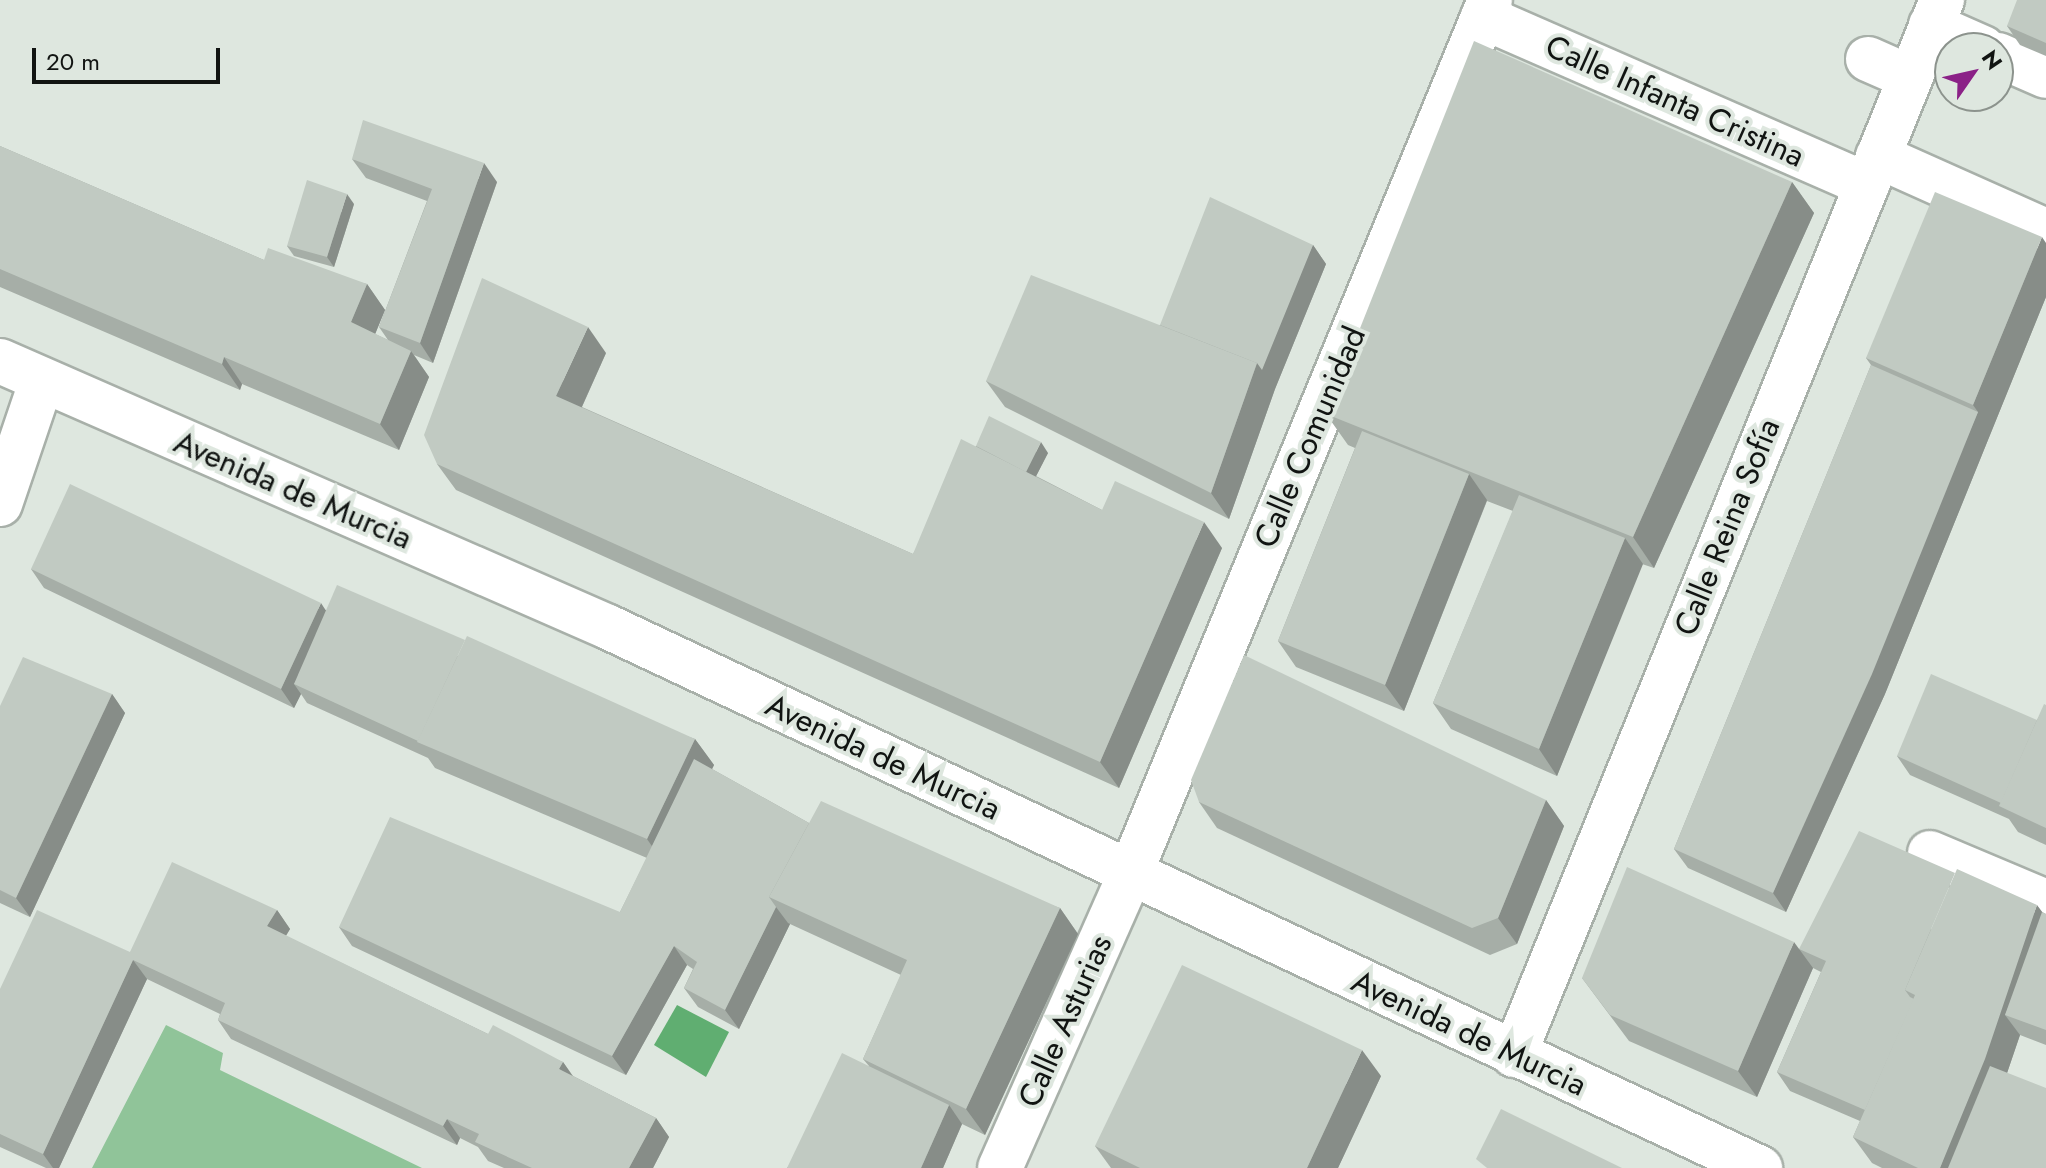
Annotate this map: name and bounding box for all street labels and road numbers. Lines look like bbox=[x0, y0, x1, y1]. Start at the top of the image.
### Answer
street label: Calle Infanta Cristina bbox=[1540, 27, 1810, 175]
street label: Calle Comunidad bbox=[1246, 321, 1374, 553]
street label: Calle Reina Sofía bbox=[1666, 413, 1788, 641]
street label: Avenida de Murcia bbox=[168, 423, 418, 557]
street label: Avenida de Murcia bbox=[760, 686, 1006, 828]
street label: Calle Asturias bbox=[1010, 929, 1120, 1113]
street label: Avenida de Murcia bbox=[1346, 962, 1592, 1104]

